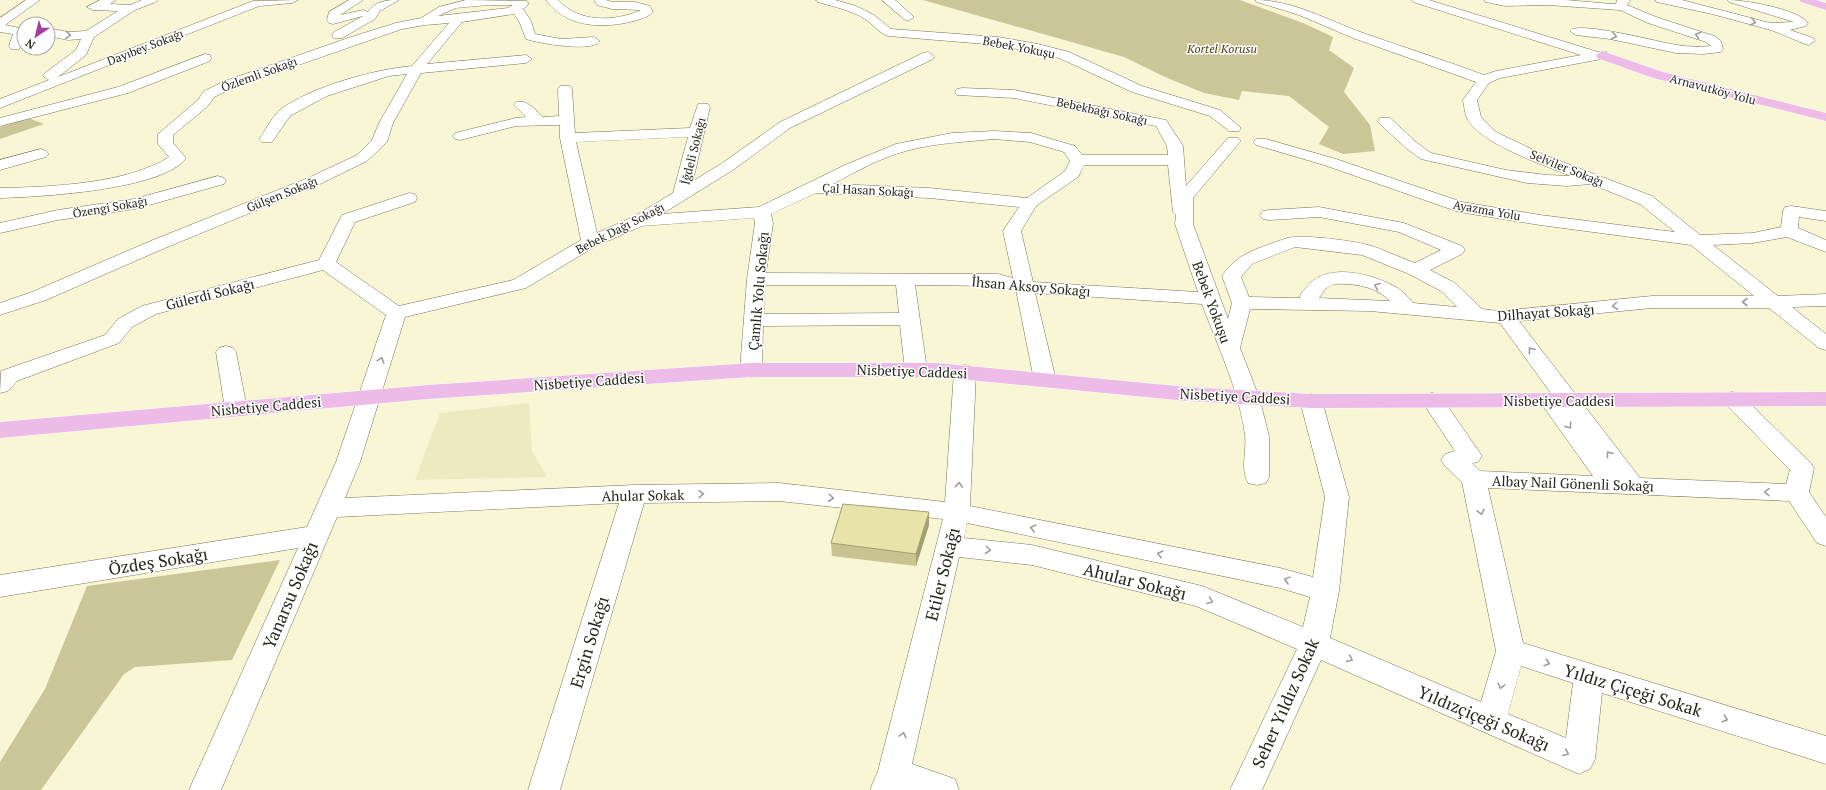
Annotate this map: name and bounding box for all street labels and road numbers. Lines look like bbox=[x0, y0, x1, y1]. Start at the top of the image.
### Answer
street label: Dayıbey Sokağı bbox=[105, 25, 186, 68]
street label: Bebek Yokuşu bbox=[981, 33, 1057, 61]
street label: Özlemli Sokağı bbox=[219, 53, 299, 95]
street label: Arnavutköy Yolu bbox=[1668, 70, 1758, 108]
street label: Bebekbağı Sokağı bbox=[1055, 94, 1149, 128]
street label: İğdeli Sokağı bbox=[677, 116, 709, 186]
street label: Selviler Sokağı bbox=[1528, 146, 1606, 190]
street label: Gülşen Sokağı bbox=[244, 173, 320, 215]
street label: Çal Hasan Sokağı bbox=[822, 180, 915, 200]
street label: Özengi Sokağı bbox=[71, 193, 149, 221]
street label: Ayazma Yolu bbox=[1452, 197, 1522, 223]
street label: Bebek Dağı Sokağı bbox=[573, 199, 667, 257]
street label: Çamlık Yolu Sokağı bbox=[743, 231, 773, 351]
street label: Bebek Yokuşu bbox=[1188, 258, 1236, 346]
street label: İhsan Aksoy Sokağı bbox=[971, 271, 1091, 301]
street label: Gülerdi Sokağı bbox=[164, 274, 256, 314]
street label: Dilhayat Sokağı bbox=[1497, 299, 1595, 325]
street label: Nisbetiye Caddesi bbox=[856, 360, 968, 382]
street label: Nisbetiye Caddesi bbox=[533, 368, 645, 394]
street label: Nisbetiye Caddesi bbox=[1179, 384, 1291, 408]
street label: Nisbetiye Caddesi bbox=[1504, 391, 1614, 410]
street label: Nisbetiye Caddesi bbox=[210, 392, 322, 420]
street label: Albay Nail Gönenli Sokağı bbox=[1492, 471, 1654, 495]
street label: Ahular Sokak bbox=[602, 485, 685, 505]
street label: Etiler Sokağı bbox=[919, 525, 965, 623]
street label: Yanarsu Sokağı bbox=[257, 538, 323, 652]
street label: Özdeş Sokağı bbox=[107, 542, 209, 580]
street label: Ahular Sokağı bbox=[1081, 557, 1189, 605]
street label: Ergin Sokağı bbox=[564, 593, 614, 691]
street label: Seher Yıldız Sokak bbox=[1246, 634, 1324, 771]
street label: Yıldız Çiçeği Sokak bbox=[1561, 658, 1705, 722]
street label: Yıldızçiçeği Sokağı bbox=[1415, 680, 1553, 756]

